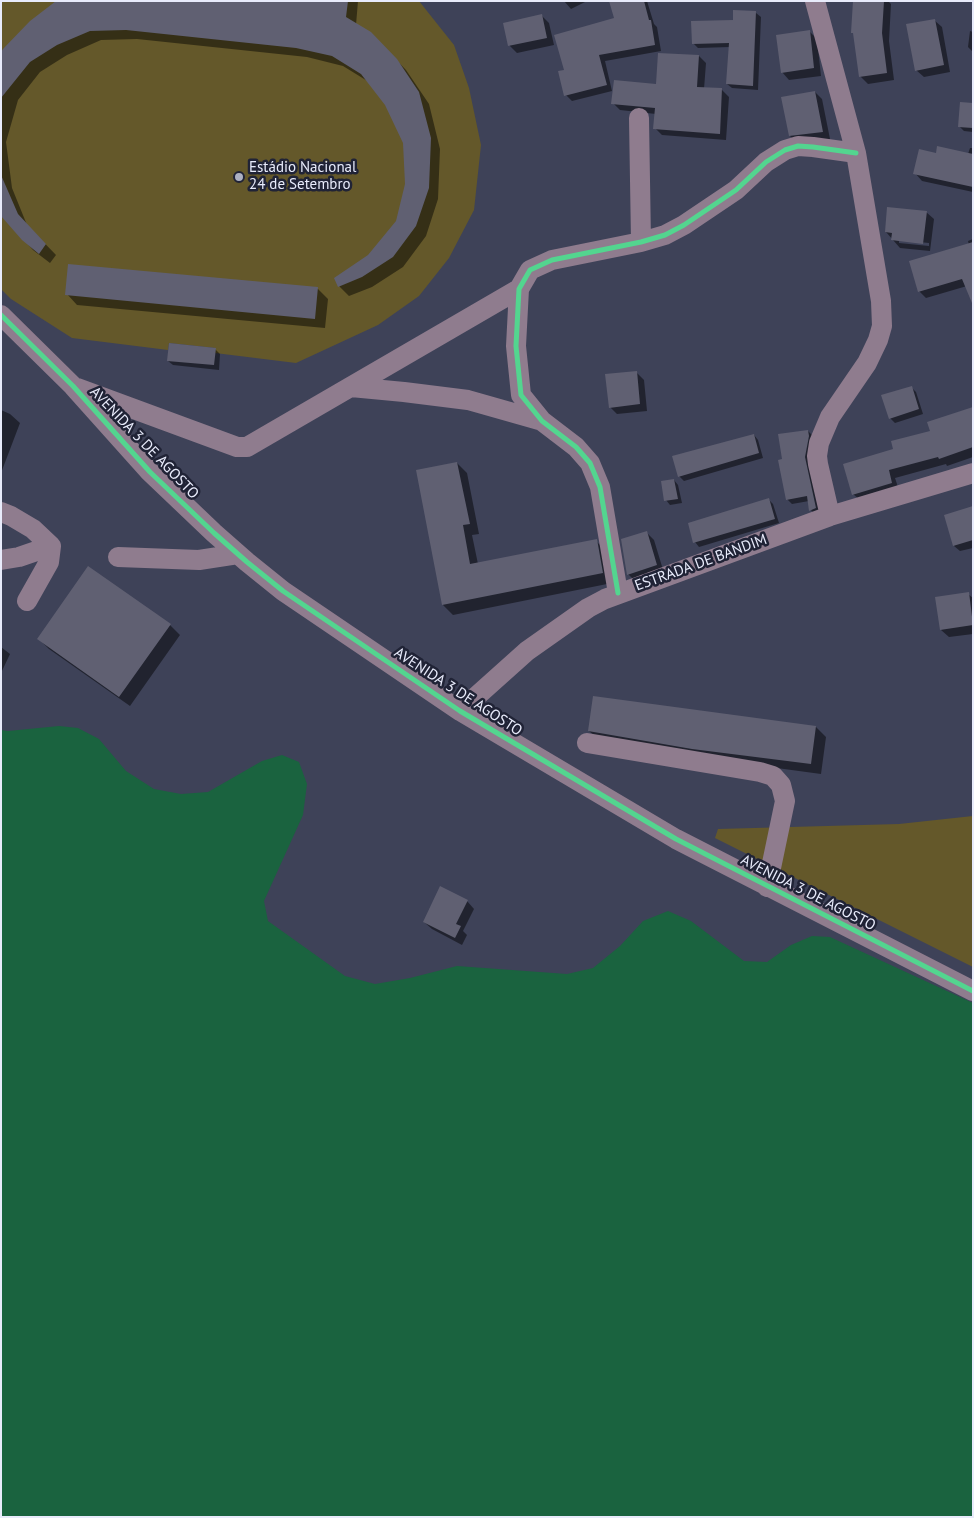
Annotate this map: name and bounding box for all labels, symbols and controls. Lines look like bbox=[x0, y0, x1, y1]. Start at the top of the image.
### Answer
place label: Estádio Nacional 24 de Setembro bbox=[249, 159, 356, 194]
marker: Estádio Nacional 24 de Setembro bbox=[233, 171, 245, 183]
street label: AVENIDA 3 DE AGOSTO bbox=[86, 383, 202, 503]
street label: ESTRADA DE BANDIM bbox=[632, 531, 770, 595]
street label: AVENIDA 3 DE AGOSTO bbox=[391, 644, 525, 740]
street label: AVENIDA 3 DE AGOSTO bbox=[738, 851, 878, 935]

